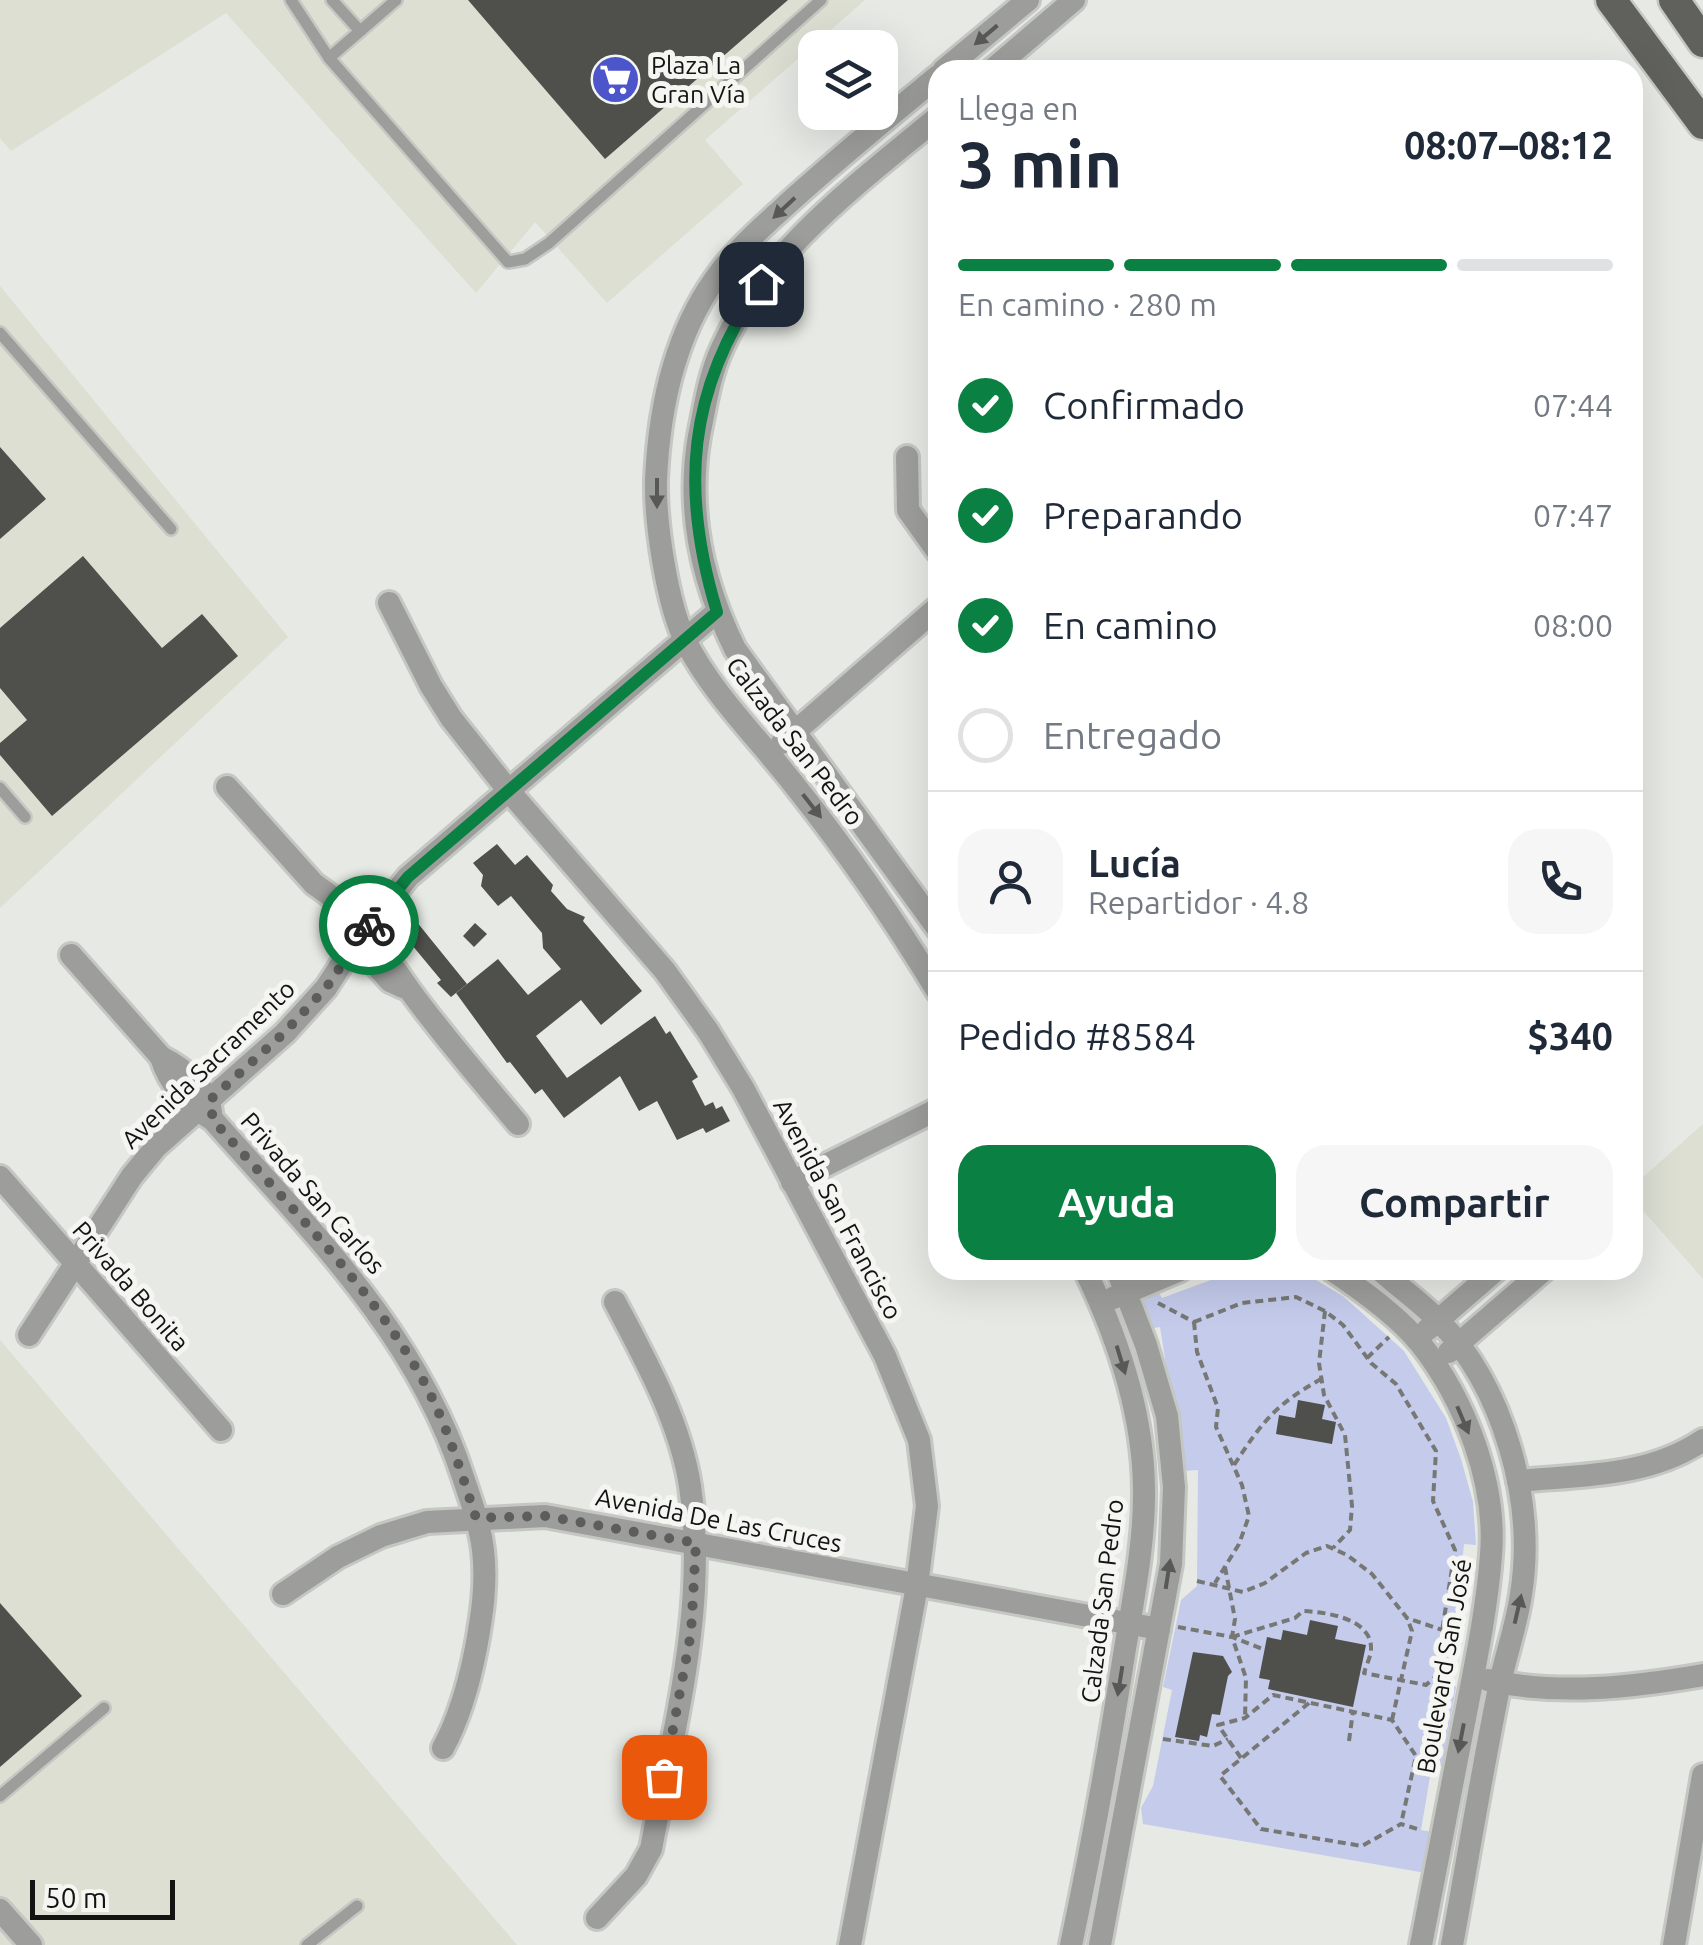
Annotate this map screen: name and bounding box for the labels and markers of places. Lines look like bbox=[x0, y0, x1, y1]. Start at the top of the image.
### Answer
place label: Plaza La Gran Vía bbox=[651, 51, 745, 108]
supermarket icon: Plaza La Gran Vía bbox=[590, 53, 642, 105]
pin bbox=[719, 242, 804, 327]
pin bbox=[622, 1735, 707, 1820]

